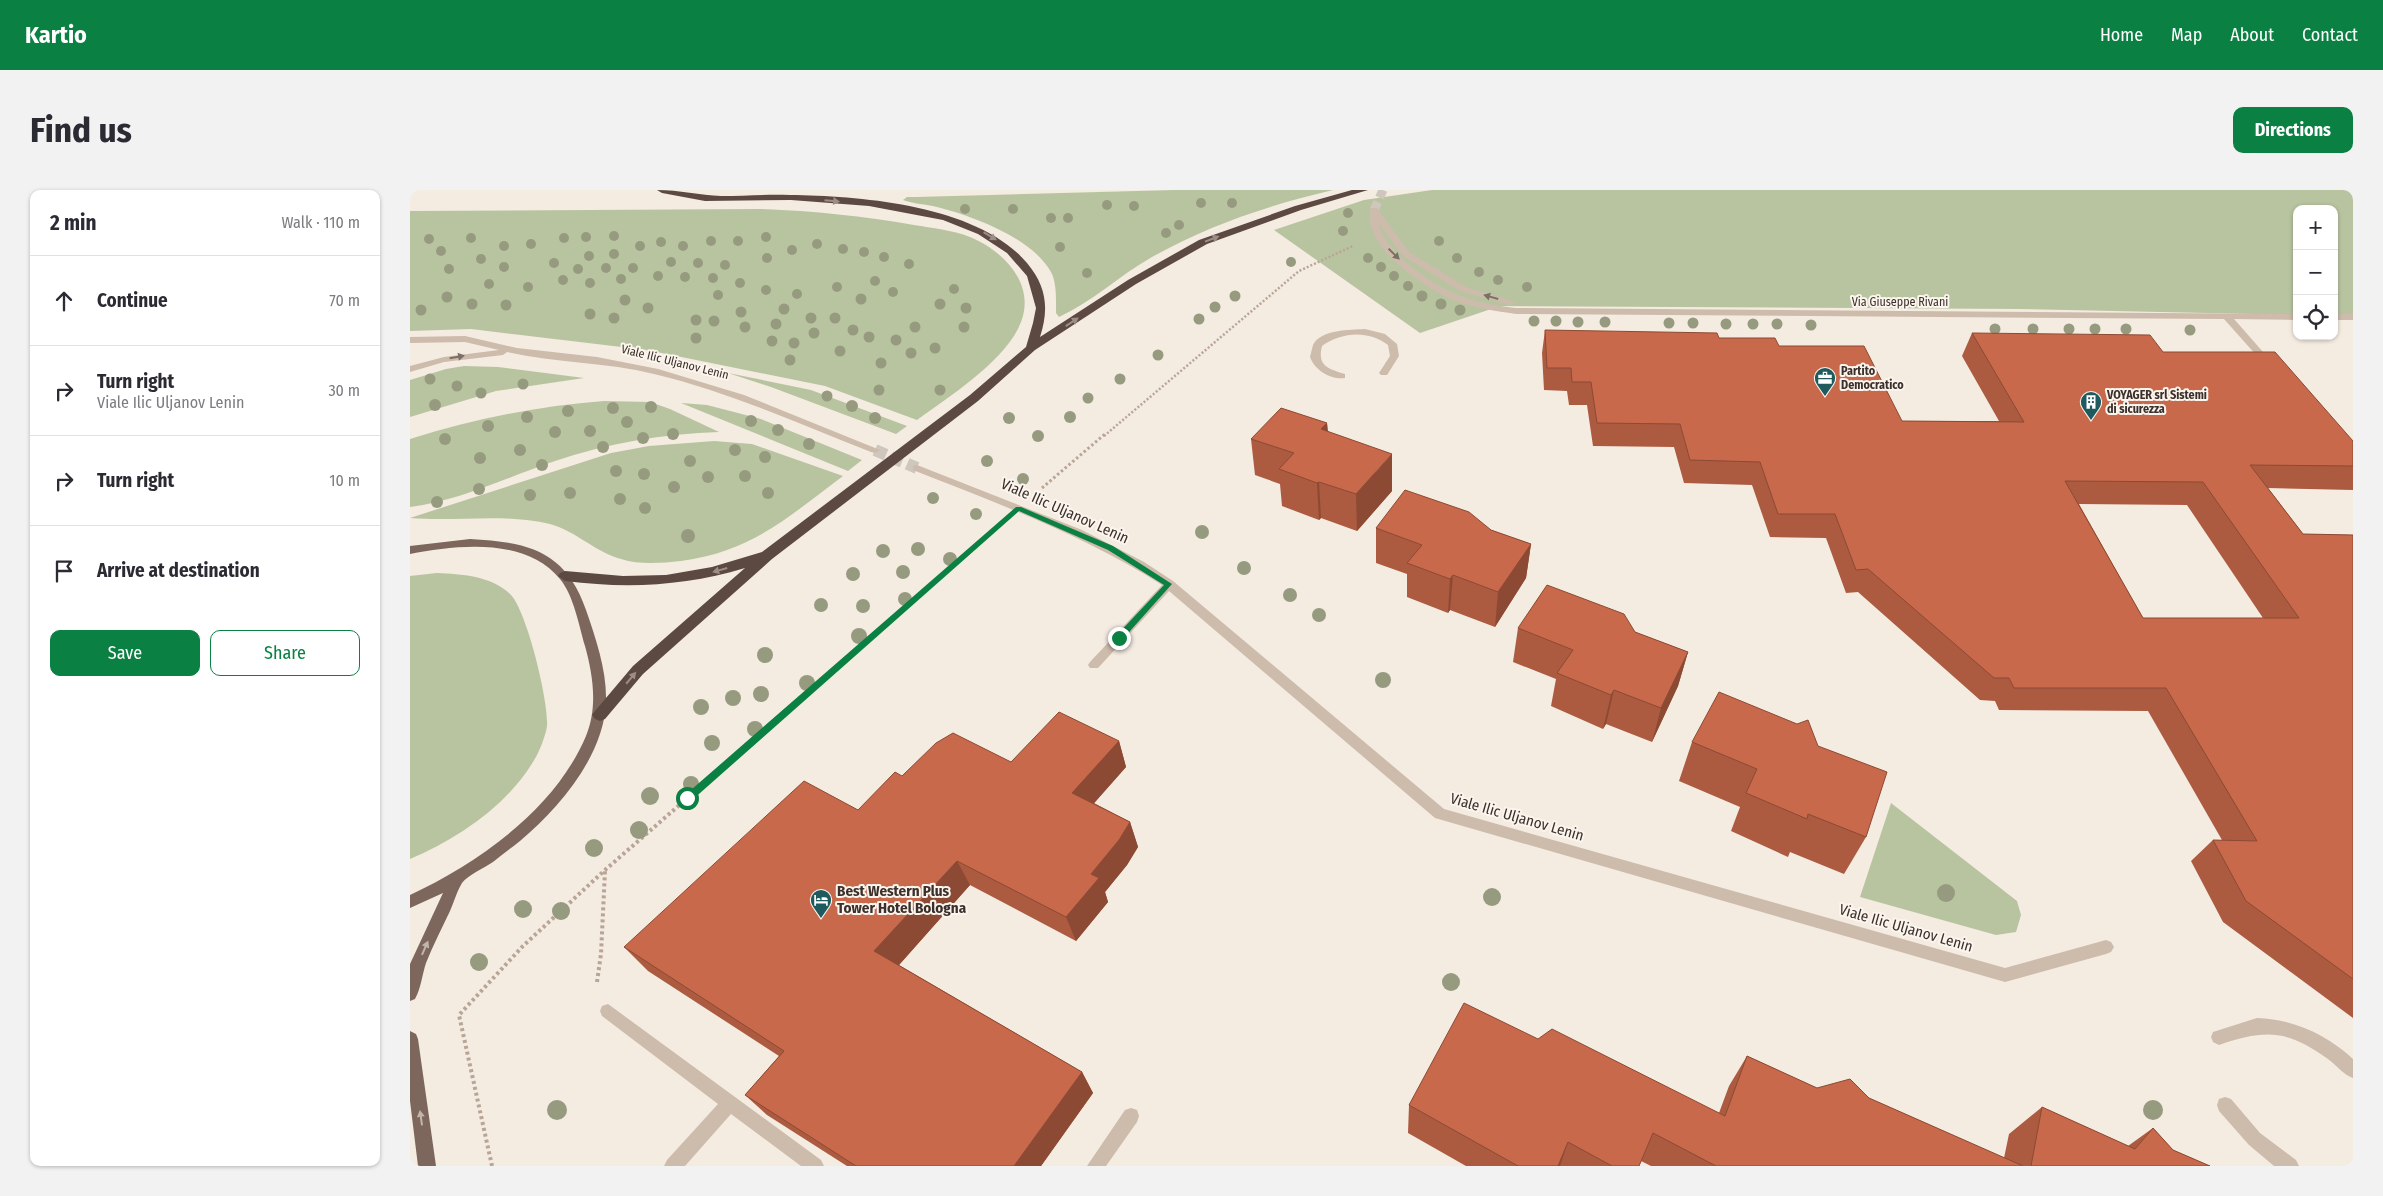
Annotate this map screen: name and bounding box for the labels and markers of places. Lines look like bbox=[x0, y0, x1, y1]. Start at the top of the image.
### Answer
place label: Partito Democratico bbox=[1841, 364, 1904, 392]
office icon: Partito Democratico bbox=[1813, 366, 1837, 397]
place label: VOYAGER srl Sistemi di sicurezza bbox=[2106, 388, 2207, 416]
building icon: VOYAGER srl Sistemi di sicurezza bbox=[2079, 390, 2103, 421]
place label: Best Western Plus Tower Hotel Bologna bbox=[837, 882, 967, 917]
hotel icon: Best Western Plus Tower Hotel Bologna bbox=[809, 888, 833, 919]

